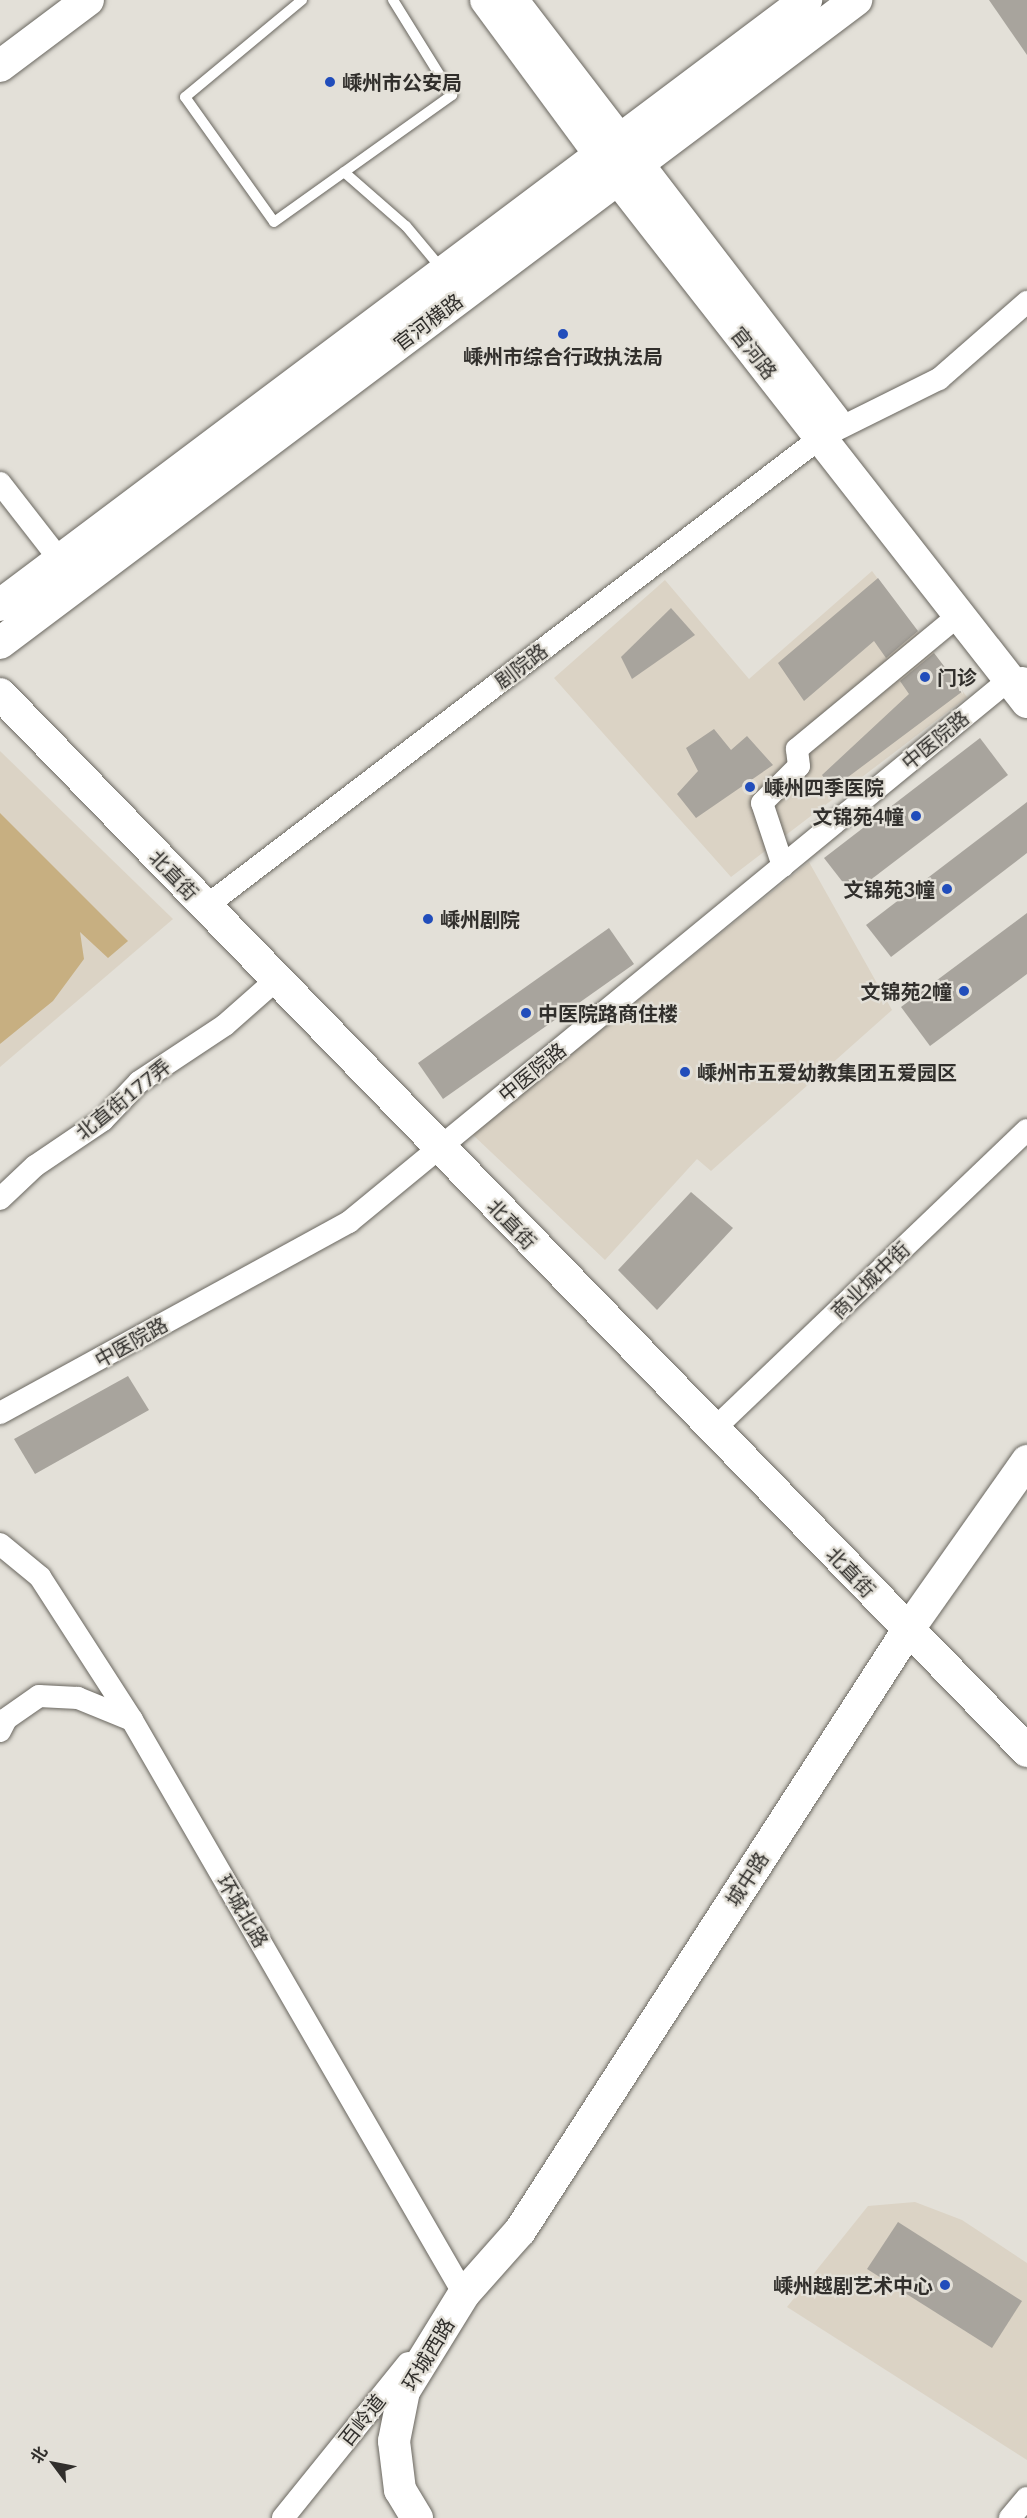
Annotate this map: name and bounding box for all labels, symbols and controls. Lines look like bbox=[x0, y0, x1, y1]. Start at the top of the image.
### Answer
place label: 嵊州市公安局 bbox=[342, 70, 462, 94]
marker: 嵊州市公安局 bbox=[323, 75, 337, 89]
street label: 官河横路 bbox=[389, 288, 467, 356]
street label: 官河路 bbox=[726, 322, 782, 384]
marker: 嵊州市综合行政执法局 bbox=[556, 327, 570, 341]
place label: 嵊州市综合行政执法局 bbox=[463, 344, 663, 368]
street label: 剧院路 bbox=[490, 638, 552, 694]
place label: 门诊 bbox=[937, 665, 977, 689]
marker: 门诊 bbox=[918, 670, 932, 684]
street label: 中医院路 bbox=[896, 706, 974, 774]
place label: 嵊州四季医院 bbox=[764, 775, 884, 799]
marker: 嵊州四季医院 bbox=[741, 778, 759, 796]
place label: 文锦苑4幢 bbox=[812, 804, 904, 828]
marker: 文锦苑4幢 bbox=[909, 809, 923, 823]
street label: 北直街 bbox=[145, 845, 203, 905]
place label: 文锦苑3幢 bbox=[843, 877, 935, 901]
marker: 文锦苑3幢 bbox=[940, 882, 954, 896]
place label: 嵊州剧院 bbox=[440, 907, 520, 931]
marker: 嵊州剧院 bbox=[421, 912, 435, 926]
place label: 文锦苑2幢 bbox=[860, 979, 952, 1003]
marker: 文锦苑2幢 bbox=[957, 984, 971, 998]
place label: 中医院路商住楼 bbox=[538, 1001, 678, 1025]
marker: 中医院路商住楼 bbox=[519, 1006, 533, 1020]
street label: 中医院路 bbox=[493, 1038, 571, 1106]
street label: 北直街177弄 bbox=[71, 1054, 175, 1144]
place label: 嵊州市五爱幼教集团五爱园区 bbox=[697, 1060, 957, 1084]
marker: 嵊州市五爱幼教集团五爱园区 bbox=[678, 1065, 692, 1079]
street label: 北直街 bbox=[483, 1194, 541, 1254]
street label: 商业城中街 bbox=[826, 1237, 914, 1323]
street label: 中医院路 bbox=[90, 1312, 172, 1372]
street label: 北直街 bbox=[822, 1542, 880, 1602]
street label: 城中路 bbox=[721, 1847, 773, 1911]
street label: 环城北路 bbox=[213, 1870, 273, 1952]
place label: 嵊州越剧艺术中心 bbox=[773, 2273, 933, 2297]
marker: 嵊州越剧艺术中心 bbox=[938, 2278, 952, 2292]
street label: 环城西路 bbox=[397, 2314, 459, 2394]
street label: 百岭道 bbox=[334, 2389, 390, 2451]
north arrow bbox=[24, 2434, 84, 2494]
text: 北 bbox=[26, 2442, 51, 2466]

